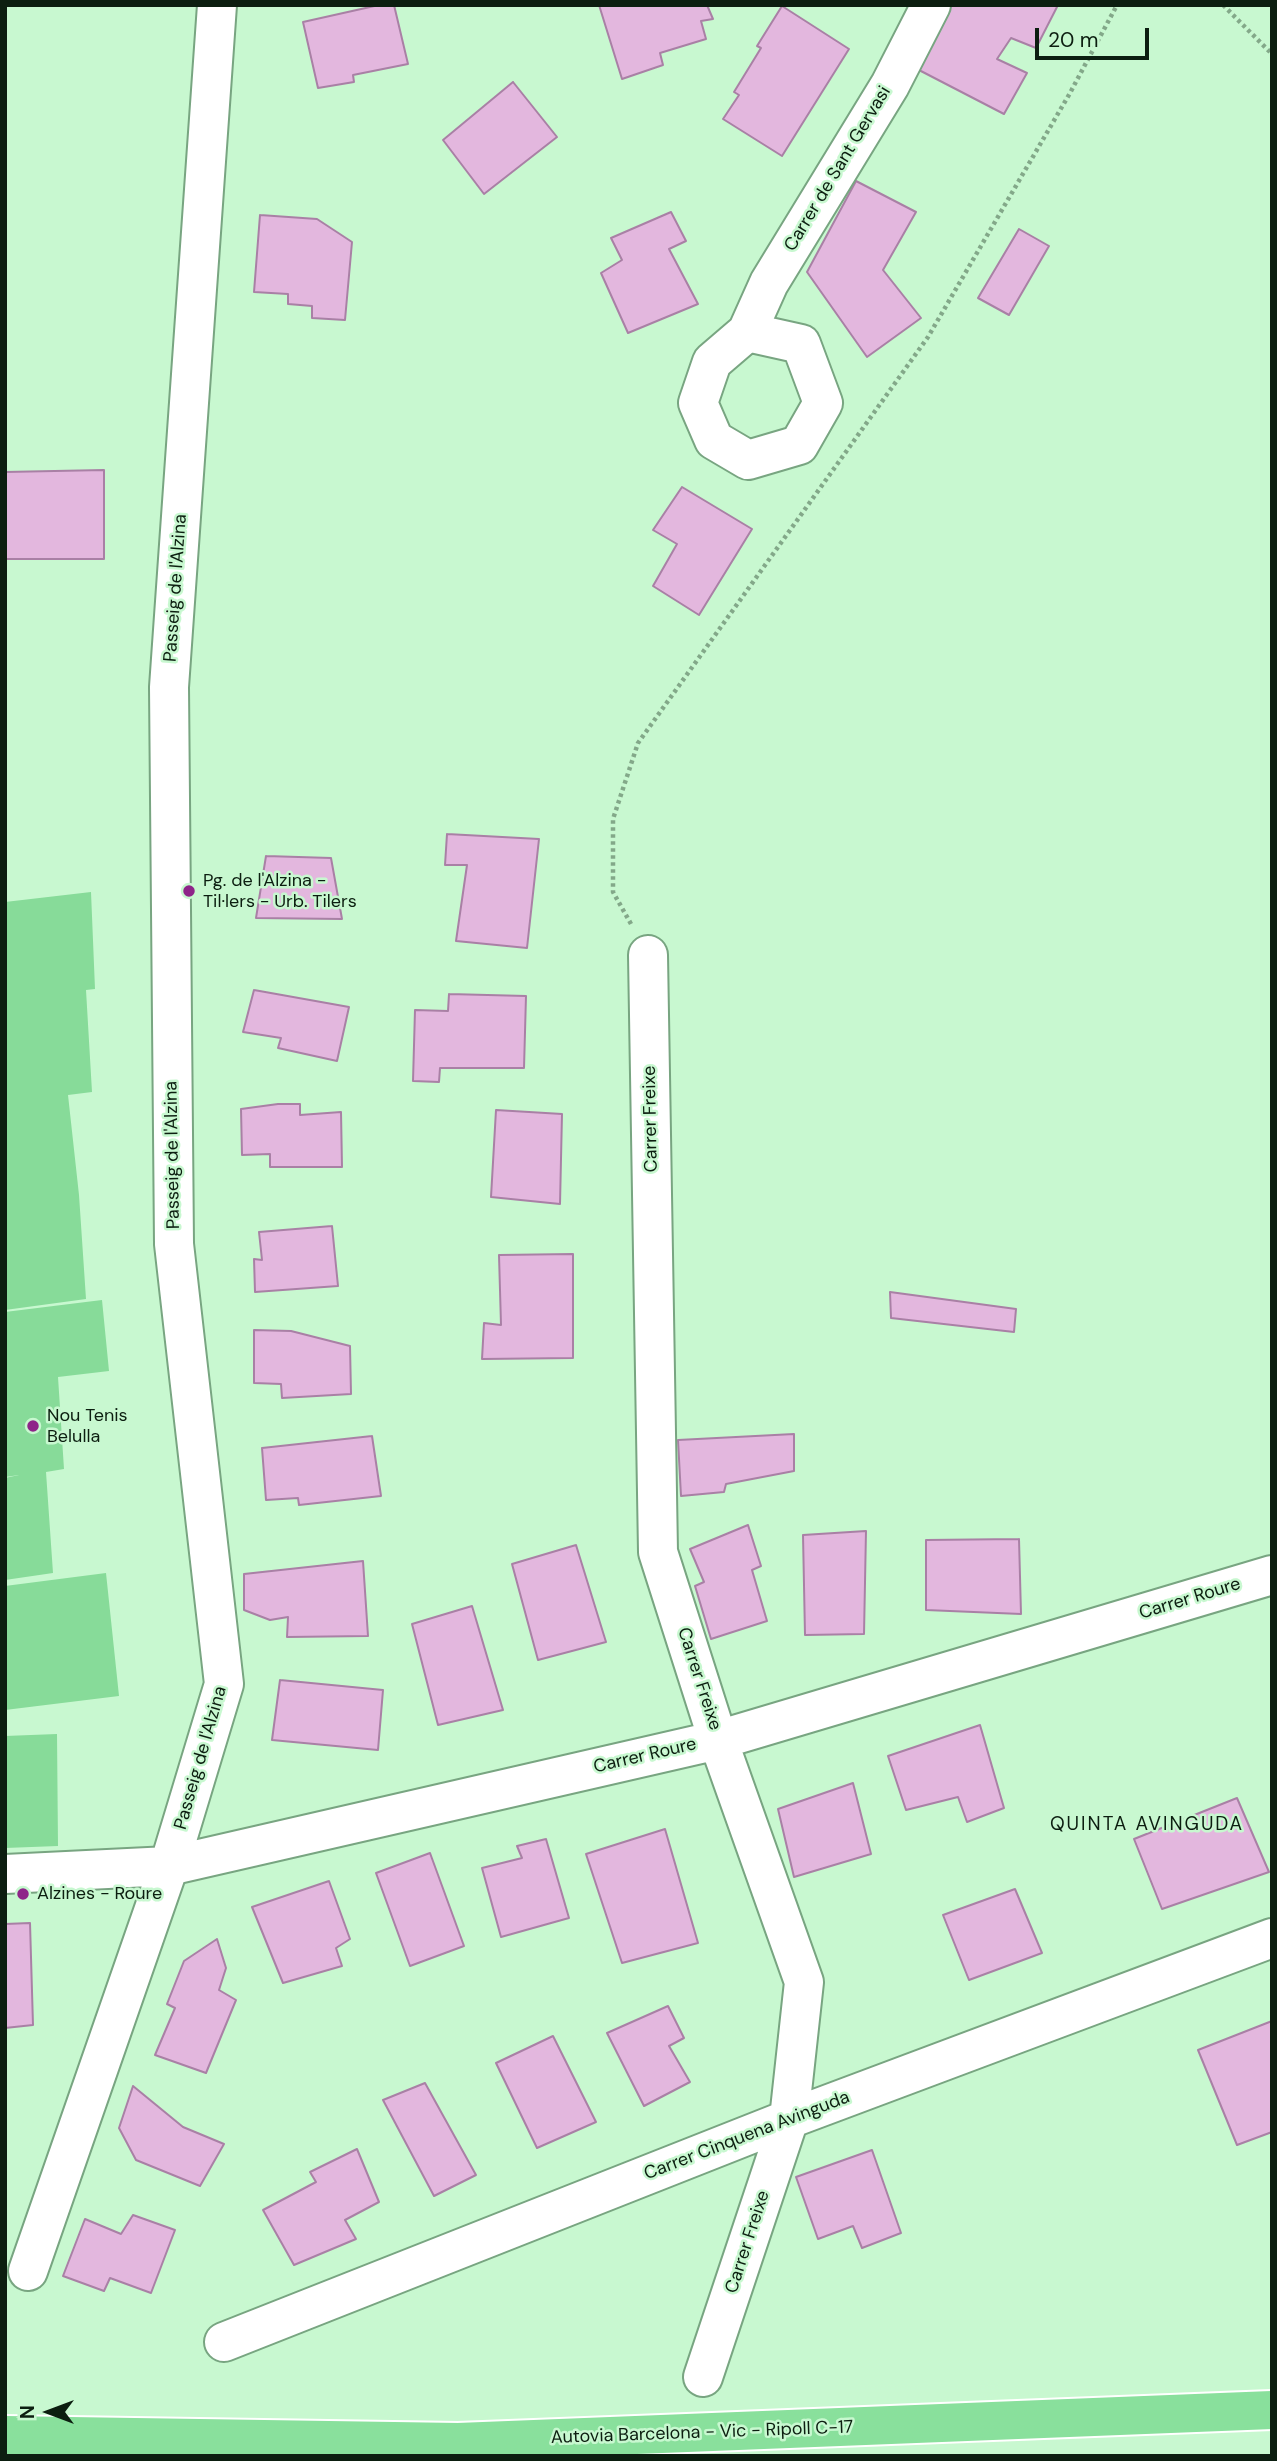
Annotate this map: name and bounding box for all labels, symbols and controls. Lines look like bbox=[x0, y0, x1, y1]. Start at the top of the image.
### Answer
scale bar bbox=[1039, 14, 1153, 58]
text: 20 m bbox=[1048, 26, 1099, 54]
street label: Carrer de Sant Gervasi bbox=[780, 83, 896, 255]
street label: Passeig de l'Alzina bbox=[160, 513, 192, 663]
place label: Pg. de l'Alzina - Til·lers - Urb. Tilers bbox=[203, 870, 357, 912]
marker: Pg. de l'Alzina - Til·lers - Urb. Tilers bbox=[181, 883, 197, 899]
street label: Carrer Freixe bbox=[639, 1066, 663, 1172]
street label: Passeig de l'Alzina bbox=[161, 1081, 185, 1229]
place label: Nou Tenis Belulla bbox=[47, 1405, 128, 1448]
marker: Nou Tenis Belulla bbox=[25, 1418, 41, 1434]
street label: Carrer Roure bbox=[1137, 1573, 1243, 1625]
street label: Carrer Freixe bbox=[672, 1625, 726, 1733]
street label: Passeig de l'Alzina bbox=[170, 1684, 232, 1832]
street label: Carrer Roure bbox=[591, 1734, 699, 1778]
district label: QUINTA AVINGUDA bbox=[1052, 1814, 1242, 1836]
place label: Alzines - Roure bbox=[37, 1883, 162, 1905]
marker: Alzines - Roure bbox=[15, 1886, 31, 1902]
street label: Carrer Cinquena Avinguda bbox=[641, 2087, 853, 2185]
street label: Carrer Freixe bbox=[721, 2188, 775, 2296]
north arrow bbox=[14, 2377, 84, 2447]
text: N bbox=[15, 2405, 40, 2419]
street label: Autovia Barcelona - Vic - Ripoll C-17 bbox=[550, 2417, 854, 2449]

